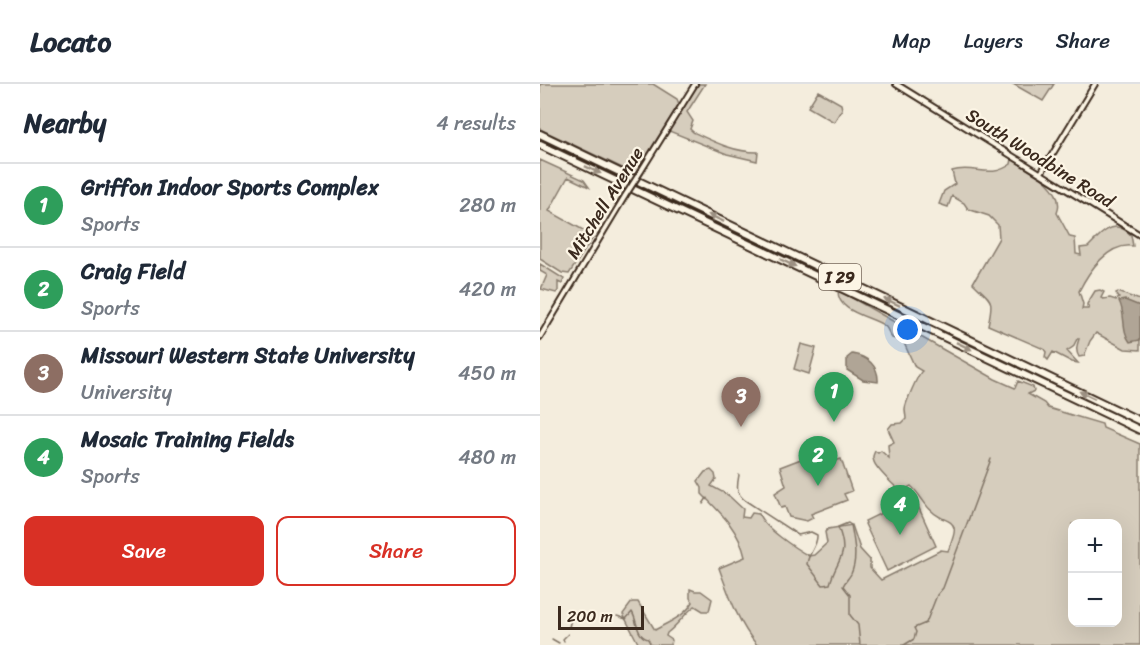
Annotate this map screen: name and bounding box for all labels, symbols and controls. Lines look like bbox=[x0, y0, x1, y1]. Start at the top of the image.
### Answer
text: Locato bbox=[30, 17, 111, 66]
text: Map bbox=[892, 22, 931, 60]
text: Layers bbox=[964, 22, 1023, 60]
text: Share bbox=[1056, 22, 1110, 60]
street label: South Woodbine Road bbox=[959, 99, 1122, 217]
text: Nearby bbox=[24, 100, 106, 146]
text: 4 results bbox=[436, 106, 516, 141]
street label: Mitchell Avenue bbox=[558, 140, 652, 266]
one-way arrow bbox=[584, 166, 601, 175]
text: Griffon Indoor Sports Complex bbox=[81, 168, 379, 207]
text: 1 bbox=[39, 188, 48, 223]
text: 280 m bbox=[459, 188, 516, 223]
text: Sports bbox=[81, 207, 140, 242]
one-way arrow bbox=[708, 214, 725, 223]
text: Craig Field bbox=[81, 252, 185, 291]
one-way arrow bbox=[779, 259, 796, 268]
road number: I 29 bbox=[819, 264, 861, 290]
text: 2 bbox=[38, 272, 49, 307]
text: 420 m bbox=[459, 272, 516, 307]
text: Sports bbox=[81, 291, 140, 326]
one-way arrow bbox=[883, 297, 901, 307]
your location bbox=[893, 315, 922, 344]
text: Missouri Western State University bbox=[81, 336, 415, 375]
one-way arrow bbox=[955, 341, 973, 351]
text: 3 bbox=[38, 356, 49, 391]
text: 450 m bbox=[458, 356, 516, 391]
pin: 1 bbox=[814, 372, 854, 422]
text: University bbox=[81, 375, 172, 410]
pin: 3 bbox=[722, 378, 760, 427]
one-way arrow bbox=[1079, 391, 1096, 400]
text: Mosaic Training Fields bbox=[81, 420, 294, 459]
pin: 2 bbox=[798, 436, 838, 486]
text: 4 bbox=[37, 440, 50, 475]
text: 480 m bbox=[458, 440, 516, 475]
text: Sports bbox=[81, 459, 140, 494]
pin: 4 bbox=[880, 486, 920, 535]
button: Save bbox=[24, 516, 264, 586]
button: Share bbox=[276, 516, 516, 586]
map controls bbox=[1068, 519, 1122, 627]
button: + bbox=[1068, 519, 1122, 573]
button: − bbox=[1068, 573, 1122, 627]
text: 200 m bbox=[567, 602, 613, 631]
scale bar bbox=[558, 603, 644, 630]

